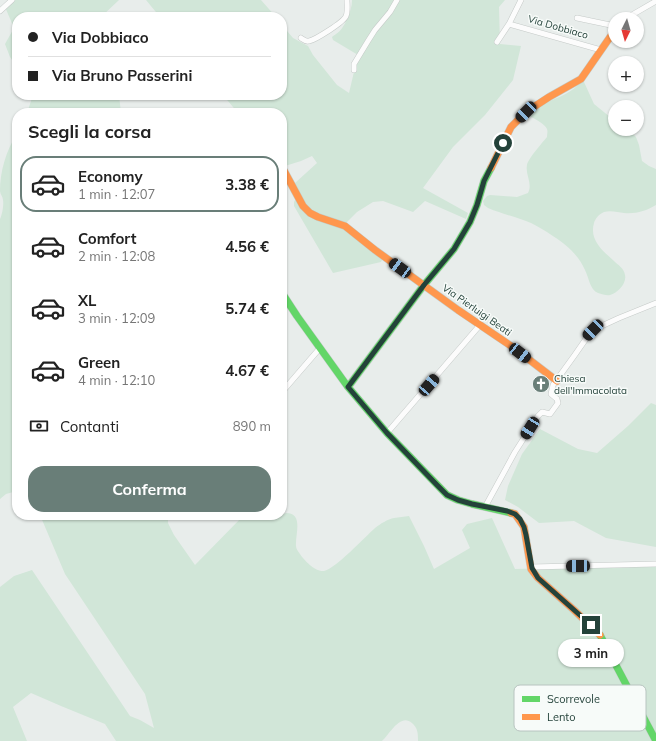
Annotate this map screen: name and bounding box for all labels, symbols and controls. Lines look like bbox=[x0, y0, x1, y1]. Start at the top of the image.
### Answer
street label: Via Dobbiaco bbox=[526, 12, 590, 42]
north arrow bbox=[608, 12, 644, 48]
map controls bbox=[608, 12, 644, 136]
text: Via Dobbiaco bbox=[52, 28, 149, 47]
button: + bbox=[608, 56, 644, 92]
text: Via Bruno Passerini bbox=[52, 66, 192, 85]
car bbox=[513, 99, 539, 125]
button: − bbox=[608, 100, 644, 136]
text: Scegli la corsa bbox=[28, 120, 151, 143]
route start bbox=[494, 134, 512, 152]
icon: car bbox=[30, 166, 66, 202]
text: Economy bbox=[78, 167, 143, 186]
text: 3.38 € bbox=[225, 175, 269, 194]
text: 1 min · 12:07 bbox=[78, 186, 155, 202]
icon: car bbox=[30, 228, 66, 264]
text: Comfort bbox=[78, 229, 136, 248]
text: 4.56 € bbox=[225, 237, 269, 256]
text: 2 min · 12:08 bbox=[78, 248, 155, 264]
car bbox=[387, 256, 413, 280]
street label: Via Pierluigi Beati bbox=[440, 281, 514, 339]
icon: car bbox=[30, 290, 66, 326]
text: XL bbox=[78, 291, 96, 310]
text: 5.74 € bbox=[225, 299, 269, 318]
text: 3 min · 12:09 bbox=[78, 310, 155, 326]
car bbox=[580, 317, 606, 343]
car bbox=[507, 341, 533, 365]
icon: car bbox=[30, 352, 66, 388]
text: Green bbox=[78, 353, 120, 372]
text: 4.67 € bbox=[225, 361, 269, 380]
text: 4 min · 12:10 bbox=[78, 372, 155, 388]
car bbox=[417, 372, 441, 398]
place label: Chiesa dell'Immacolata bbox=[554, 372, 627, 397]
church icon: Chiesa dell'Immacolata bbox=[531, 374, 551, 394]
icon: cash bbox=[28, 415, 50, 437]
car bbox=[519, 415, 541, 441]
text: Contanti bbox=[60, 417, 119, 436]
text: 890 m bbox=[233, 418, 271, 434]
button: Conferma bbox=[28, 466, 271, 512]
car bbox=[566, 560, 590, 572]
route end bbox=[582, 616, 600, 634]
callout: 3 min bbox=[558, 639, 624, 667]
text: 3 min bbox=[574, 645, 608, 661]
legend bbox=[514, 685, 646, 731]
text: Scorrevole bbox=[547, 692, 600, 706]
text: Lento bbox=[547, 710, 575, 724]

